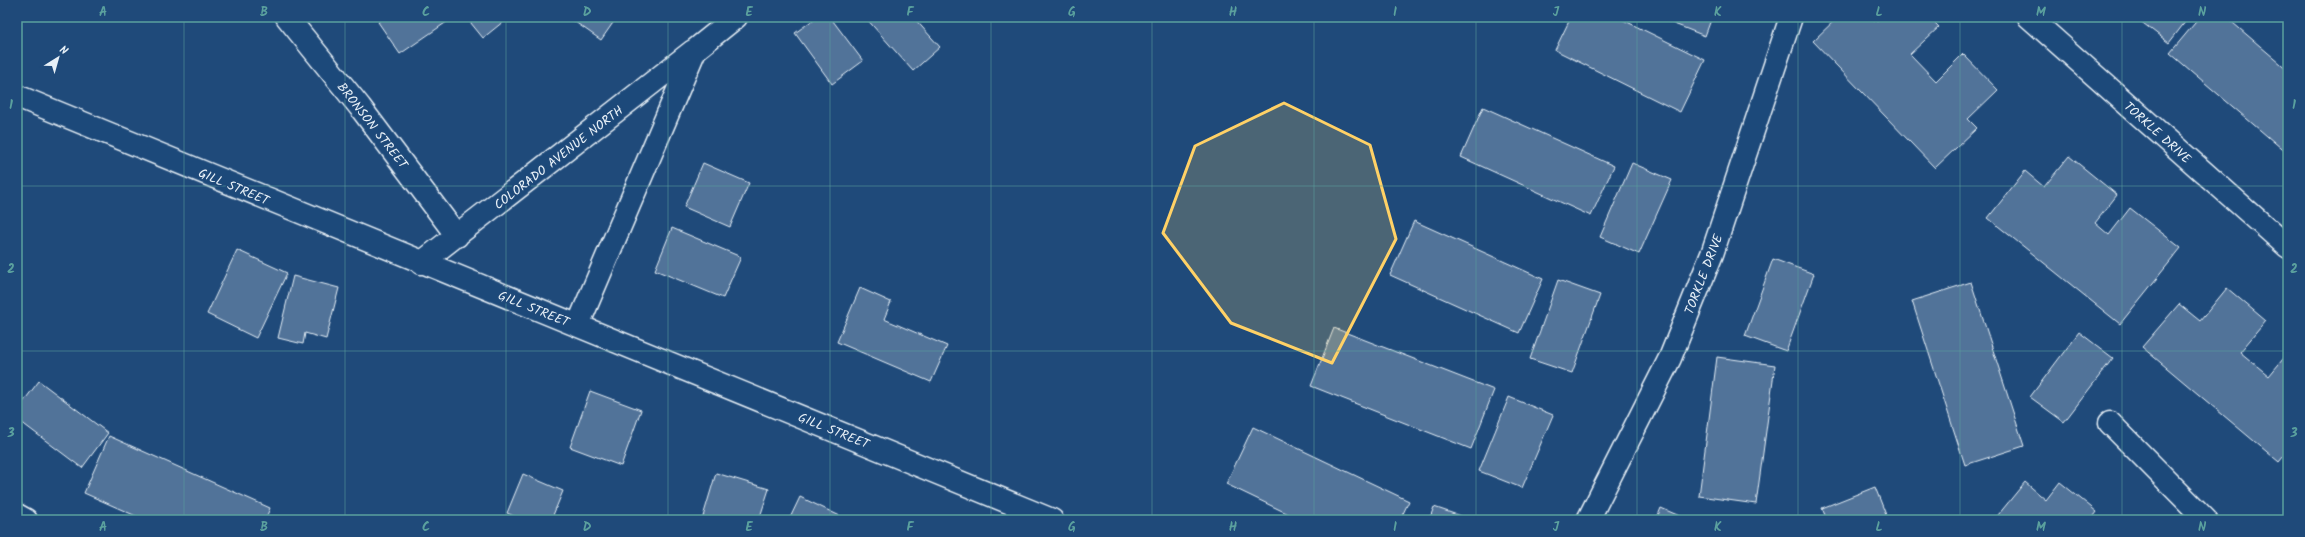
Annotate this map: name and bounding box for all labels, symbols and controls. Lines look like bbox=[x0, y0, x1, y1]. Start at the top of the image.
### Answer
text: A bbox=[99, 2, 107, 23]
text: B bbox=[260, 2, 268, 23]
text: C bbox=[422, 2, 430, 23]
text: D bbox=[583, 2, 592, 23]
text: E bbox=[745, 2, 753, 23]
text: F bbox=[906, 2, 914, 23]
text: G bbox=[1068, 2, 1076, 23]
text: H bbox=[1229, 2, 1238, 23]
text: I bbox=[1393, 2, 1397, 23]
text: J bbox=[1553, 2, 1560, 23]
text: K bbox=[1714, 2, 1722, 23]
text: L bbox=[1875, 2, 1883, 23]
text: M bbox=[2036, 2, 2046, 23]
text: N bbox=[2198, 2, 2207, 23]
north arrow bbox=[38, 38, 78, 78]
text: N bbox=[55, 42, 72, 60]
street label: BRONSON STREET bbox=[331, 78, 413, 175]
text: 1 bbox=[9, 95, 13, 116]
text: 1 bbox=[2292, 95, 2296, 116]
street label: TORKLE DRIVE bbox=[2119, 97, 2196, 169]
street label: COLORADO AVENUE NORTH bbox=[490, 101, 629, 216]
street label: GILL STREET bbox=[195, 163, 273, 212]
street label: TORKLE DRIVE bbox=[1679, 231, 1730, 318]
text: 2 bbox=[7, 259, 15, 280]
text: 2 bbox=[2290, 259, 2298, 280]
street label: GILL STREET bbox=[495, 286, 573, 334]
street label: GILL STREET bbox=[795, 408, 873, 456]
text: 3 bbox=[6, 423, 15, 444]
text: 3 bbox=[2289, 423, 2298, 444]
text: A bbox=[99, 517, 107, 537]
text: B bbox=[260, 517, 268, 537]
text: C bbox=[422, 517, 430, 537]
text: D bbox=[583, 517, 592, 537]
text: E bbox=[745, 517, 753, 537]
text: F bbox=[906, 517, 914, 537]
text: G bbox=[1068, 517, 1076, 537]
text: H bbox=[1229, 517, 1238, 537]
text: I bbox=[1393, 517, 1397, 537]
text: J bbox=[1553, 517, 1560, 537]
text: K bbox=[1714, 517, 1722, 537]
text: L bbox=[1875, 517, 1883, 537]
text: M bbox=[2036, 517, 2046, 537]
text: N bbox=[2198, 517, 2207, 537]

